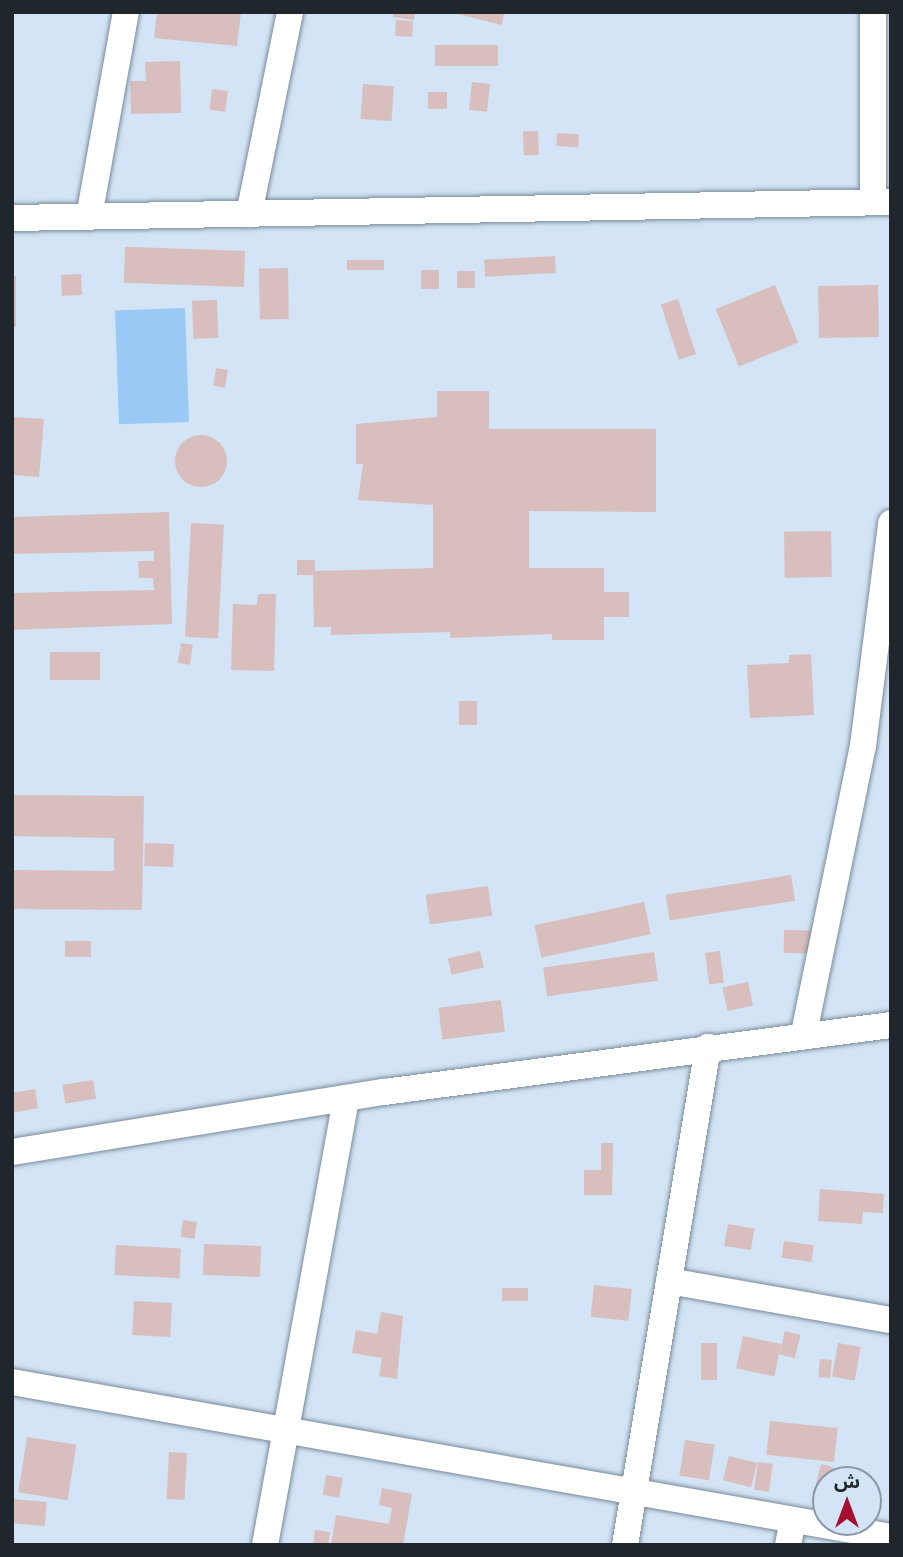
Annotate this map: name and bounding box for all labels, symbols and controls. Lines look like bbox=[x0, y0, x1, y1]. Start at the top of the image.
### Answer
north arrow bbox=[812, 1466, 882, 1536]
text: ش bbox=[834, 1470, 860, 1493]

